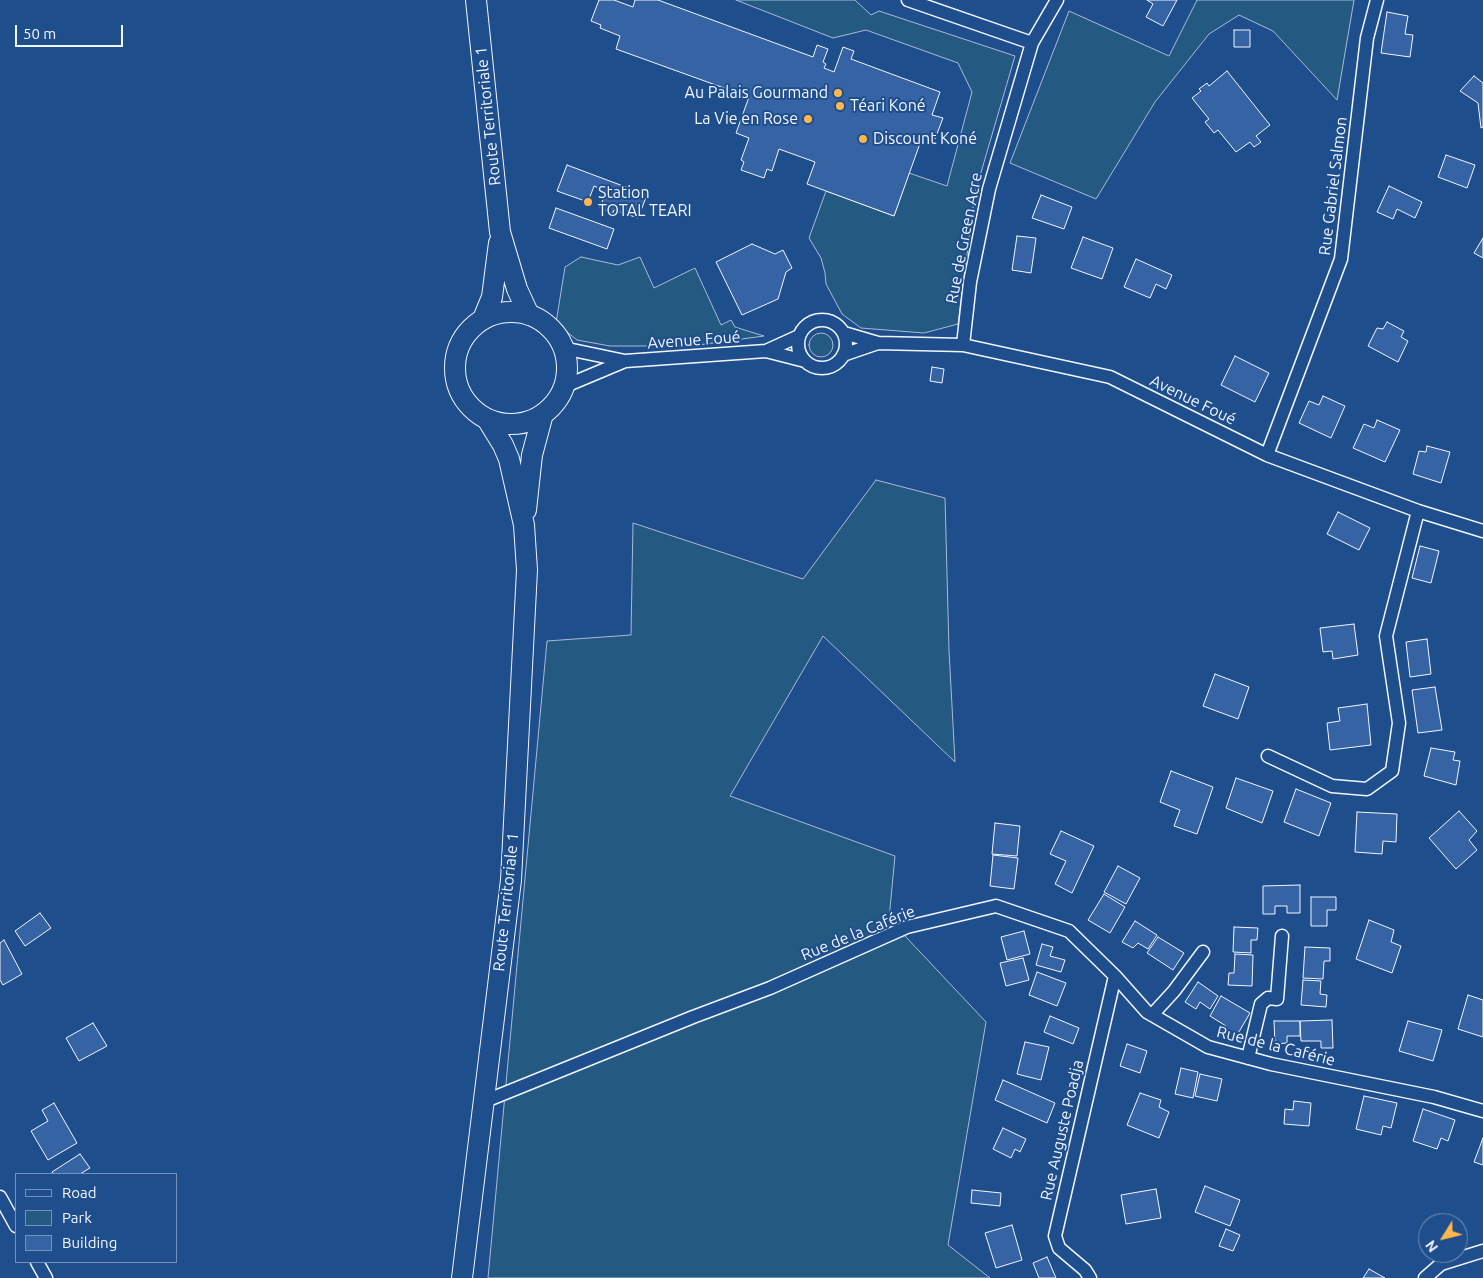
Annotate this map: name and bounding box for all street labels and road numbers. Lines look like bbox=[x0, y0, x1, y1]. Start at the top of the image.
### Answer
street label: Route Territoriale 1 bbox=[471, 46, 505, 186]
street label: Rue Gabriel Salmon bbox=[1315, 116, 1351, 256]
street label: Rue de Green Acre bbox=[942, 171, 986, 305]
street label: Avenue Foué bbox=[647, 327, 741, 353]
street label: Avenue Foué bbox=[1147, 371, 1239, 429]
street label: Route Territoriale 1 bbox=[489, 832, 523, 972]
street label: Rue de la Caférie bbox=[798, 901, 918, 965]
street label: Rue de la Caférie bbox=[1215, 1022, 1337, 1070]
street label: Rue Auguste Poadja bbox=[1036, 1058, 1088, 1202]

